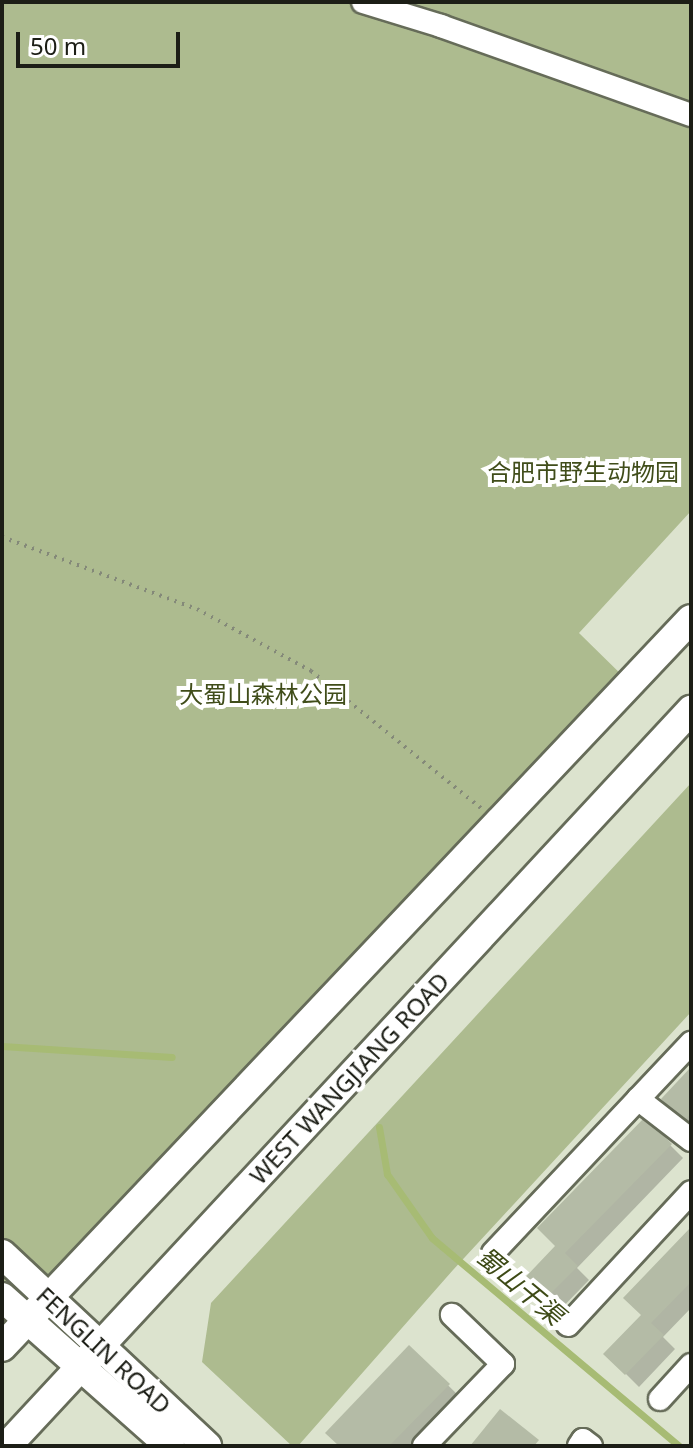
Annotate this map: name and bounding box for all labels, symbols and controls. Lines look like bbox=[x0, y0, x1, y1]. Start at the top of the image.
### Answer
scale bar bbox=[20, 16, 184, 66]
text: 50 m bbox=[30, 29, 86, 62]
park label: 合肥市野生动物园 bbox=[487, 458, 679, 486]
park label: 大蜀山森林公园 bbox=[179, 680, 347, 708]
street label: WEST WANGJIANG ROAD bbox=[243, 966, 455, 1190]
water label: 蜀山干渠 bbox=[470, 1241, 570, 1331]
street label: FENGLIN ROAD bbox=[31, 1281, 177, 1419]

